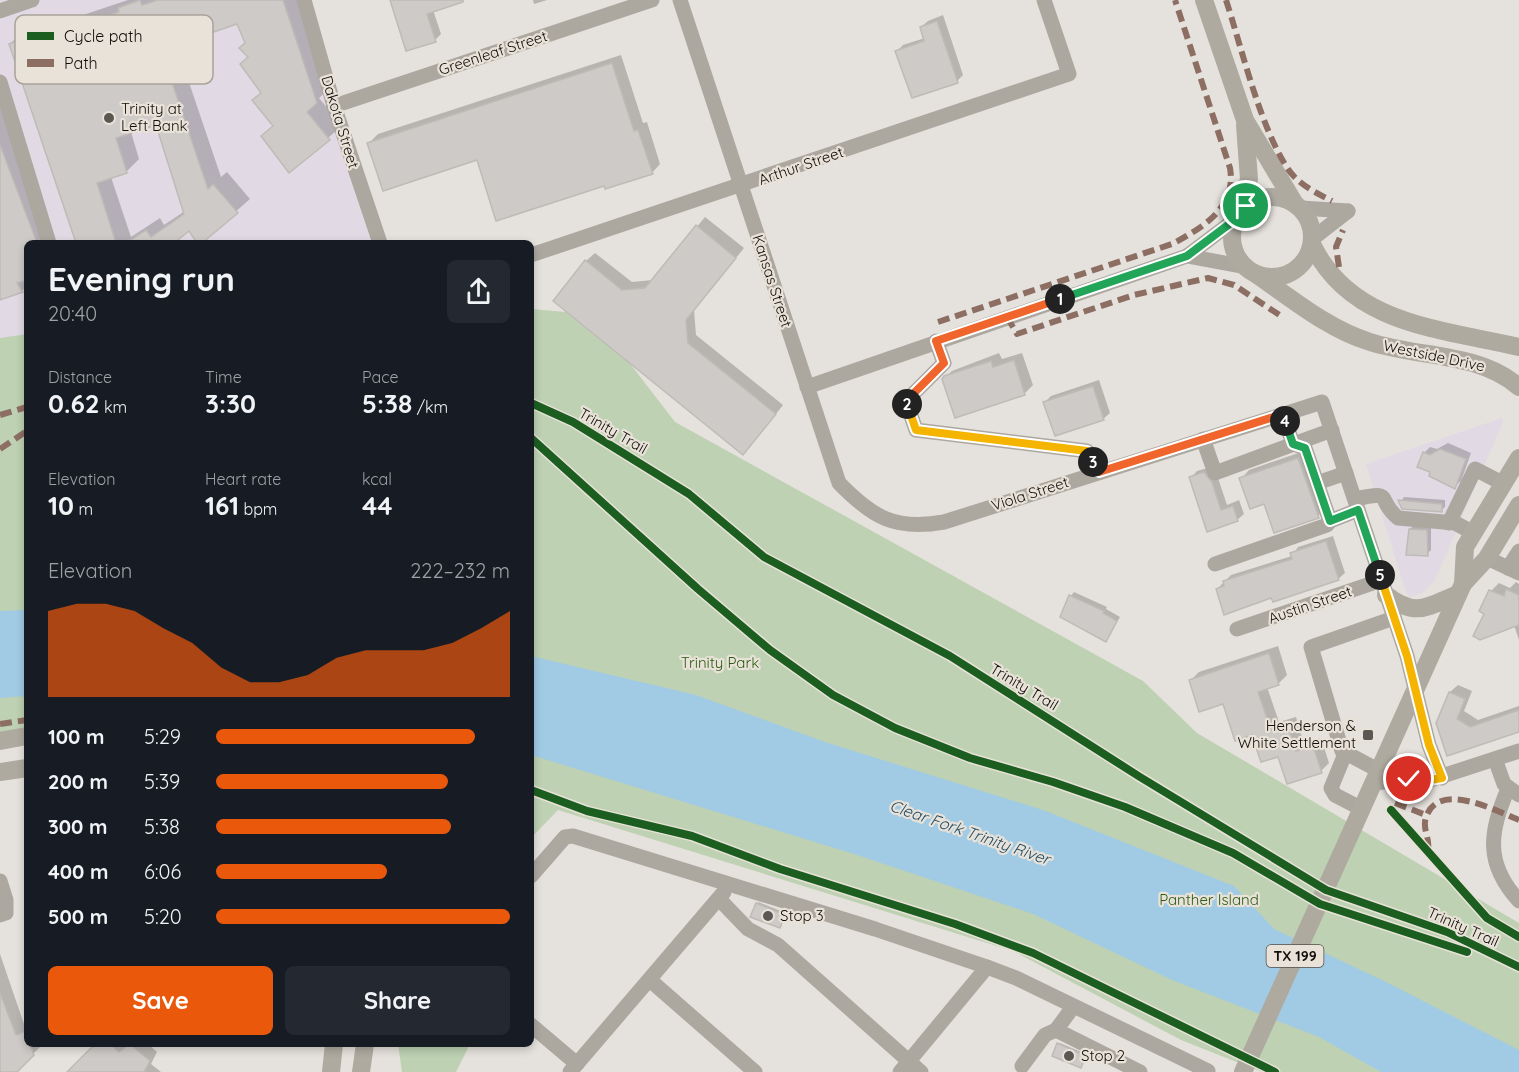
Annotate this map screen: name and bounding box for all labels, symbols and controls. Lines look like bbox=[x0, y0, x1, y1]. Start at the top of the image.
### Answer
legend bbox=[15, 15, 213, 84]
text: Cycle path bbox=[64, 26, 143, 46]
street label: Greenleaf Street bbox=[436, 26, 549, 79]
text: Path bbox=[64, 53, 98, 73]
street label: Dakota Street bbox=[317, 73, 364, 170]
place label: Trinity at Left Bank bbox=[121, 99, 188, 135]
marker: Trinity at Left Bank bbox=[102, 111, 116, 125]
street label: Arthur Street bbox=[756, 142, 846, 189]
pin bbox=[1220, 180, 1271, 231]
icon: arrive bbox=[1229, 189, 1262, 222]
street label: Kansas Street bbox=[749, 232, 796, 330]
text: Evening run bbox=[48, 258, 235, 299]
button: share bbox=[447, 260, 510, 323]
pin: 1 bbox=[1045, 284, 1075, 314]
text: 1 bbox=[1057, 289, 1063, 309]
text: 20:40 bbox=[48, 301, 97, 326]
street label: Westside Drive bbox=[1382, 335, 1487, 376]
text: Distance bbox=[48, 367, 112, 387]
text: Time bbox=[205, 367, 242, 387]
text: Pace bbox=[362, 367, 398, 387]
text: 0.62 bbox=[48, 387, 100, 420]
text: 3:30 bbox=[205, 387, 256, 420]
text: 5:38 bbox=[362, 387, 412, 420]
pin: 2 bbox=[892, 389, 922, 419]
text: 2 bbox=[902, 394, 912, 414]
text: km bbox=[100, 397, 127, 417]
text: /km bbox=[412, 397, 448, 417]
street label: Trinity Trail bbox=[575, 403, 651, 458]
pin: 4 bbox=[1270, 406, 1300, 436]
text: 4 bbox=[1280, 411, 1290, 431]
pin: 3 bbox=[1078, 447, 1108, 477]
text: 3 bbox=[1089, 452, 1097, 472]
text: Elevation bbox=[48, 469, 115, 489]
text: Heart rate bbox=[205, 469, 281, 489]
text: kcal bbox=[362, 469, 392, 489]
street label: Viola Street bbox=[989, 472, 1071, 515]
text: 10 bbox=[48, 489, 74, 522]
text: 161 bbox=[205, 489, 239, 522]
text: 44 bbox=[362, 489, 393, 522]
text: m bbox=[74, 499, 93, 519]
text: bpm bbox=[239, 499, 277, 519]
text: Elevation bbox=[48, 558, 132, 583]
text: 222–232 m bbox=[410, 558, 510, 583]
pin: 5 bbox=[1365, 560, 1395, 590]
text: 5 bbox=[1375, 565, 1385, 585]
street label: Austin Street bbox=[1266, 581, 1354, 628]
park label: Trinity Park bbox=[681, 653, 759, 672]
street label: Trinity Trail bbox=[987, 659, 1062, 714]
place label: Henderson & White Settlement bbox=[1237, 716, 1356, 752]
text: 100 m bbox=[48, 724, 104, 749]
text: 5:29 bbox=[144, 724, 181, 749]
marker: Henderson & White Settlement bbox=[1361, 728, 1375, 742]
pin bbox=[1383, 753, 1434, 804]
icon: check bbox=[1392, 762, 1425, 795]
text: 200 m bbox=[48, 769, 108, 794]
text: 5:39 bbox=[144, 769, 180, 794]
water label: Clear Fork Trinity River bbox=[887, 795, 1055, 869]
text: 300 m bbox=[48, 814, 107, 839]
text: 5:38 bbox=[144, 814, 180, 839]
text: 400 m bbox=[48, 859, 108, 884]
text: 6:06 bbox=[144, 859, 181, 884]
park label: Panther Island bbox=[1159, 890, 1259, 909]
street label: Trinity Trail bbox=[1425, 902, 1502, 951]
text: 500 m bbox=[48, 904, 108, 929]
text: 5:20 bbox=[144, 904, 182, 929]
place label: Stop 3 bbox=[780, 906, 824, 925]
marker: Stop 3 bbox=[761, 909, 775, 923]
road number: TX 199 bbox=[1266, 945, 1324, 967]
button: Save bbox=[48, 966, 273, 1035]
button: Share bbox=[285, 966, 510, 1035]
place label: Stop 2 bbox=[1081, 1046, 1125, 1065]
marker: Stop 2 bbox=[1062, 1049, 1076, 1063]

